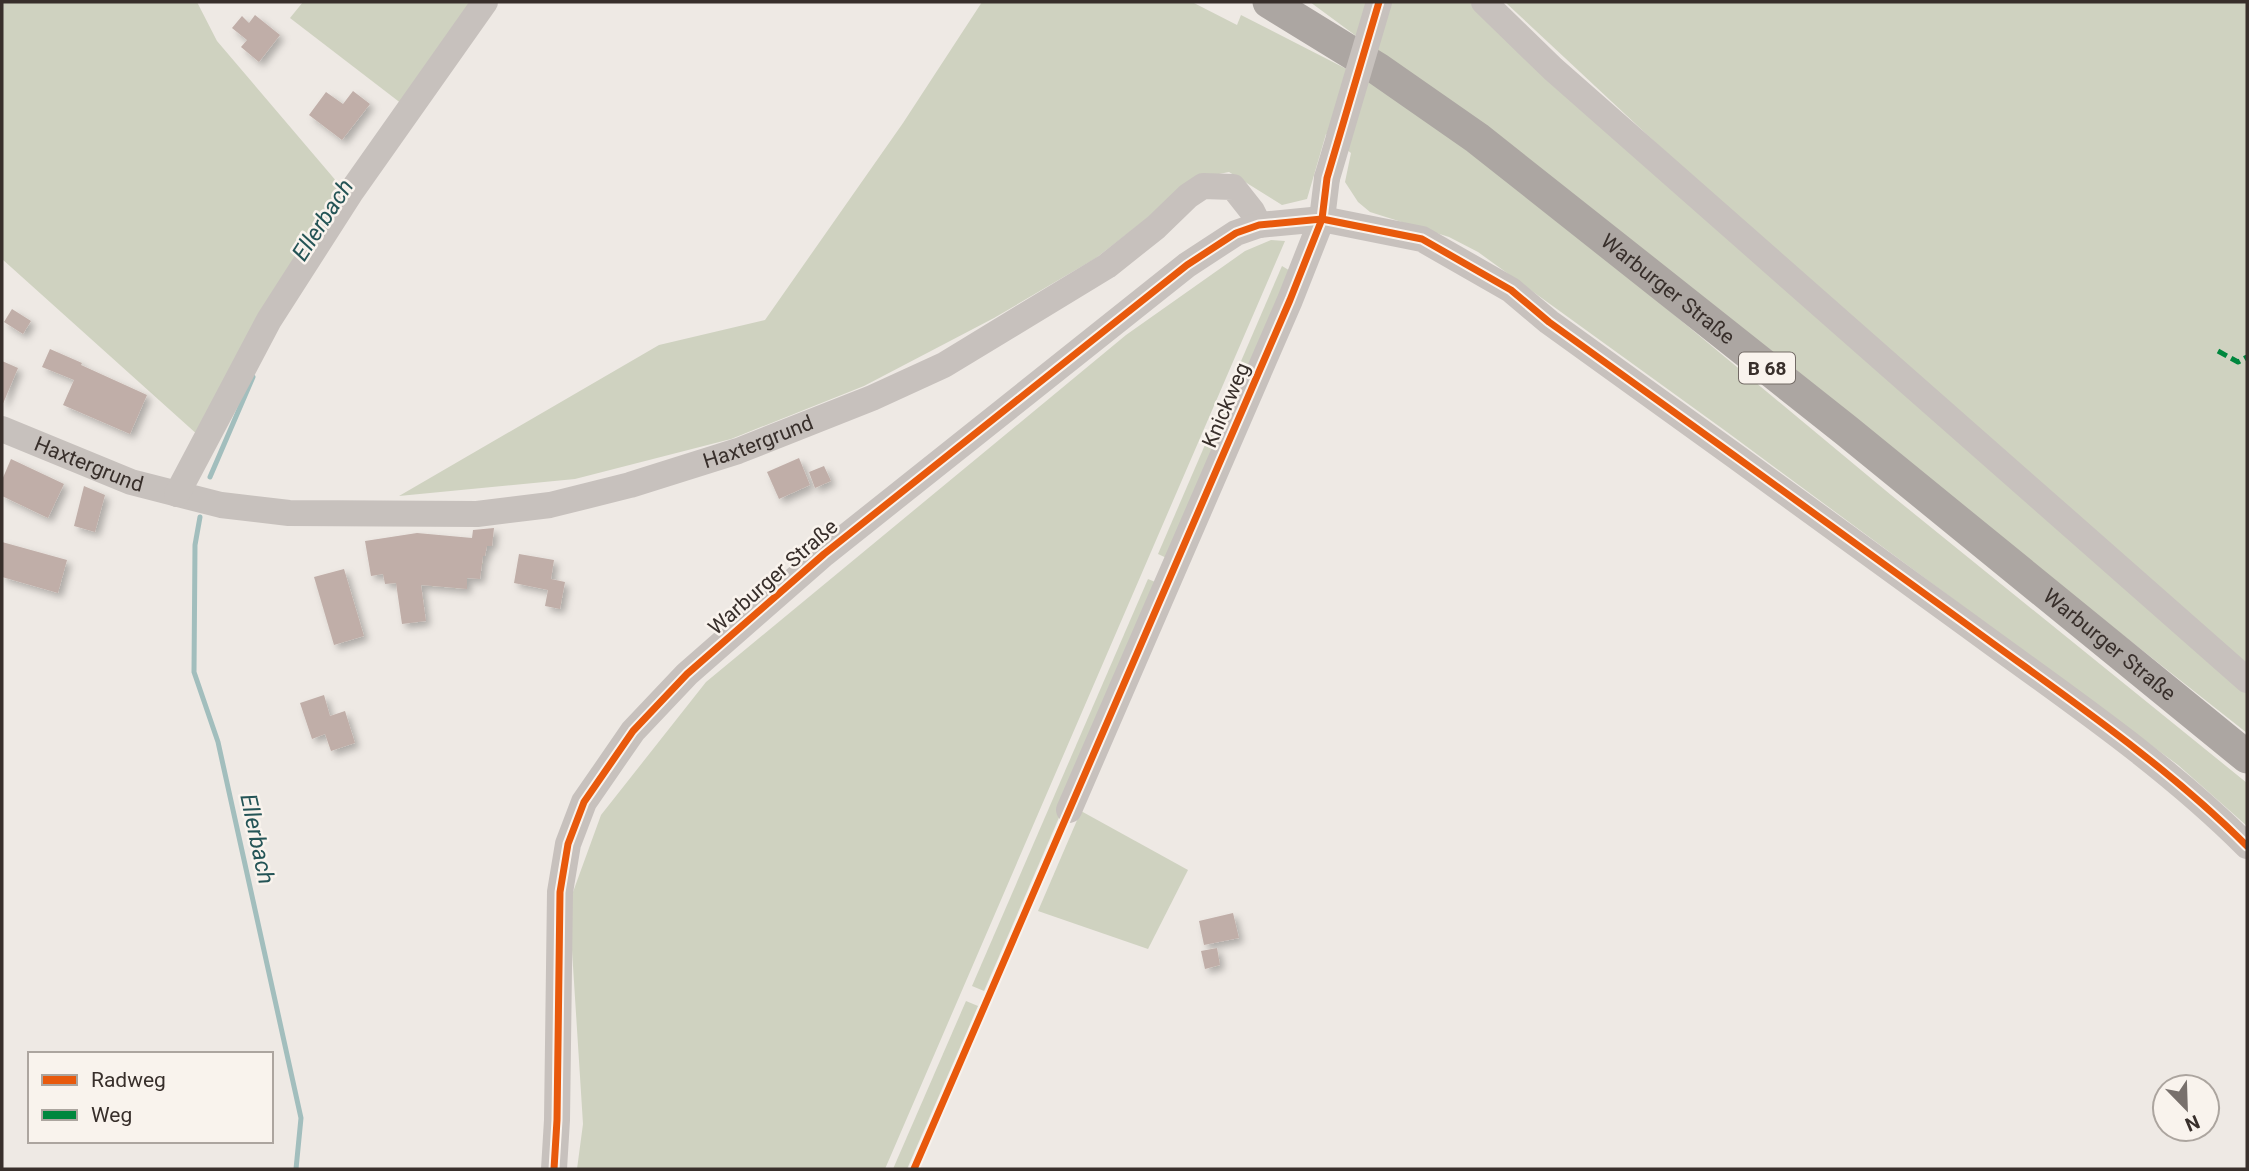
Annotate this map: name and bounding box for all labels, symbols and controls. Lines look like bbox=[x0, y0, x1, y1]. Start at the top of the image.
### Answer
water label: Ellerbach bbox=[287, 174, 359, 266]
street label: Warburger Straße bbox=[1596, 229, 1739, 349]
road number: B 68 bbox=[1739, 352, 1795, 384]
street label: Knickweg bbox=[1197, 359, 1255, 451]
street label: Haxtergrund bbox=[700, 410, 817, 473]
street label: Haxtergrund bbox=[31, 432, 146, 497]
street label: Warburger Straße bbox=[703, 514, 843, 640]
street label: Warburger Straße bbox=[2038, 584, 2180, 706]
water label: Ellerbach bbox=[234, 791, 280, 887]
legend bbox=[28, 1052, 273, 1143]
text: Radweg bbox=[91, 1068, 166, 1092]
north arrow bbox=[2151, 1073, 2221, 1143]
text: Weg bbox=[91, 1103, 132, 1127]
text: N bbox=[2182, 1110, 2203, 1136]

